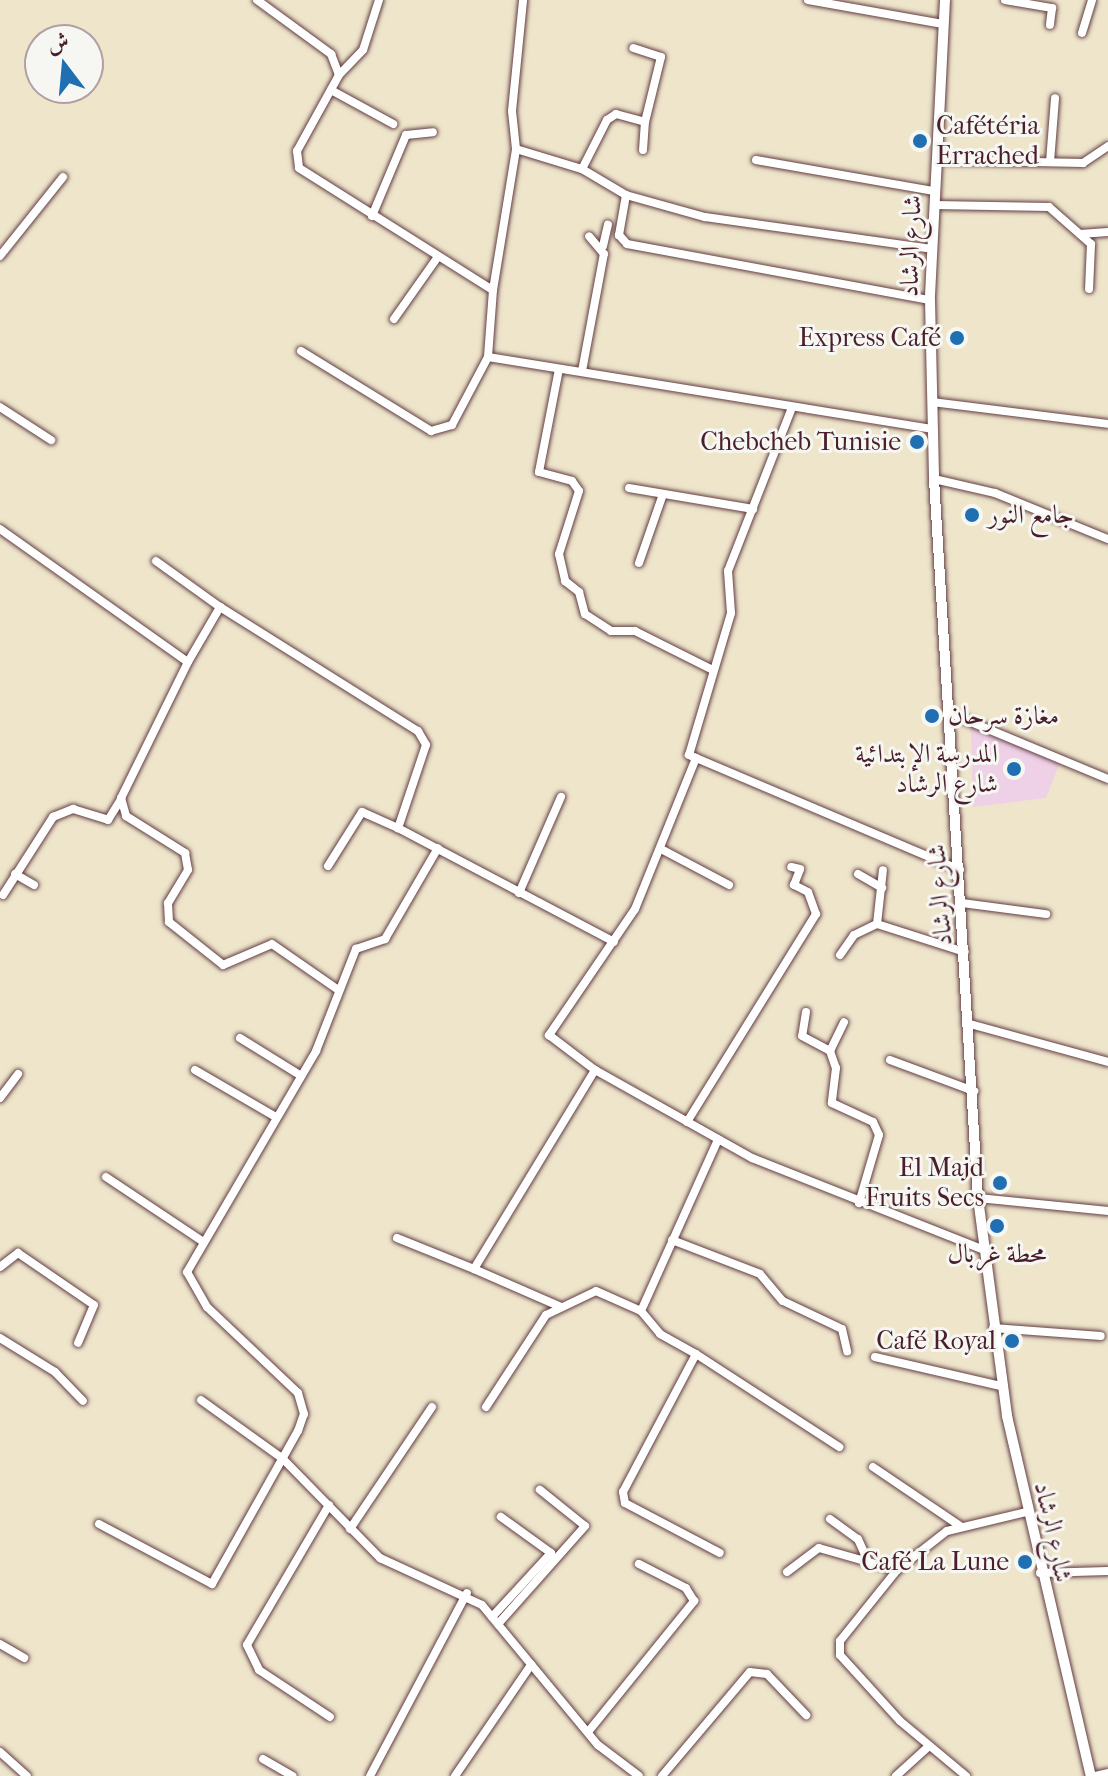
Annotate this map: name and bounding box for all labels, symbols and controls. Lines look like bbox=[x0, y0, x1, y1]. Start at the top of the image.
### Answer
north arrow bbox=[24, 24, 104, 104]
text: ش bbox=[44, 27, 72, 58]
place label: Cafétéria Errached bbox=[936, 110, 1039, 172]
marker: Cafétéria Errached bbox=[911, 132, 929, 150]
street label: شارع الرشاد bbox=[894, 194, 928, 298]
place label: Express Café bbox=[799, 322, 941, 354]
marker: Express Café bbox=[948, 329, 966, 347]
place label: Chebcheb Tunisie bbox=[700, 426, 901, 458]
marker: Chebcheb Tunisie bbox=[908, 433, 926, 451]
place label: جامع النور bbox=[988, 499, 1074, 531]
marker: جامع النور bbox=[963, 506, 981, 524]
place label: مغازة سرحان bbox=[948, 700, 1059, 732]
marker: مغازة سرحان bbox=[923, 707, 941, 725]
place label: المدرسة الإبتدائية شارع الرشاد bbox=[855, 738, 998, 800]
marker: المدرسة الإبتدائية شارع الرشاد bbox=[1005, 760, 1023, 778]
street label: شارع الرشاد bbox=[921, 843, 959, 947]
place label: El Majd Fruits Secs bbox=[865, 1152, 984, 1214]
marker: El Majd Fruits Secs bbox=[991, 1174, 1009, 1192]
marker: محطة غربال bbox=[988, 1217, 1006, 1235]
place label: محطة غربال bbox=[947, 1238, 1047, 1270]
place label: Café Royal bbox=[876, 1325, 996, 1357]
marker: Café Royal bbox=[1003, 1332, 1021, 1350]
street label: شارع الرشاد bbox=[1027, 1479, 1079, 1585]
place label: Café La Lune bbox=[861, 1546, 1009, 1578]
marker: Café La Lune bbox=[1016, 1553, 1034, 1571]

